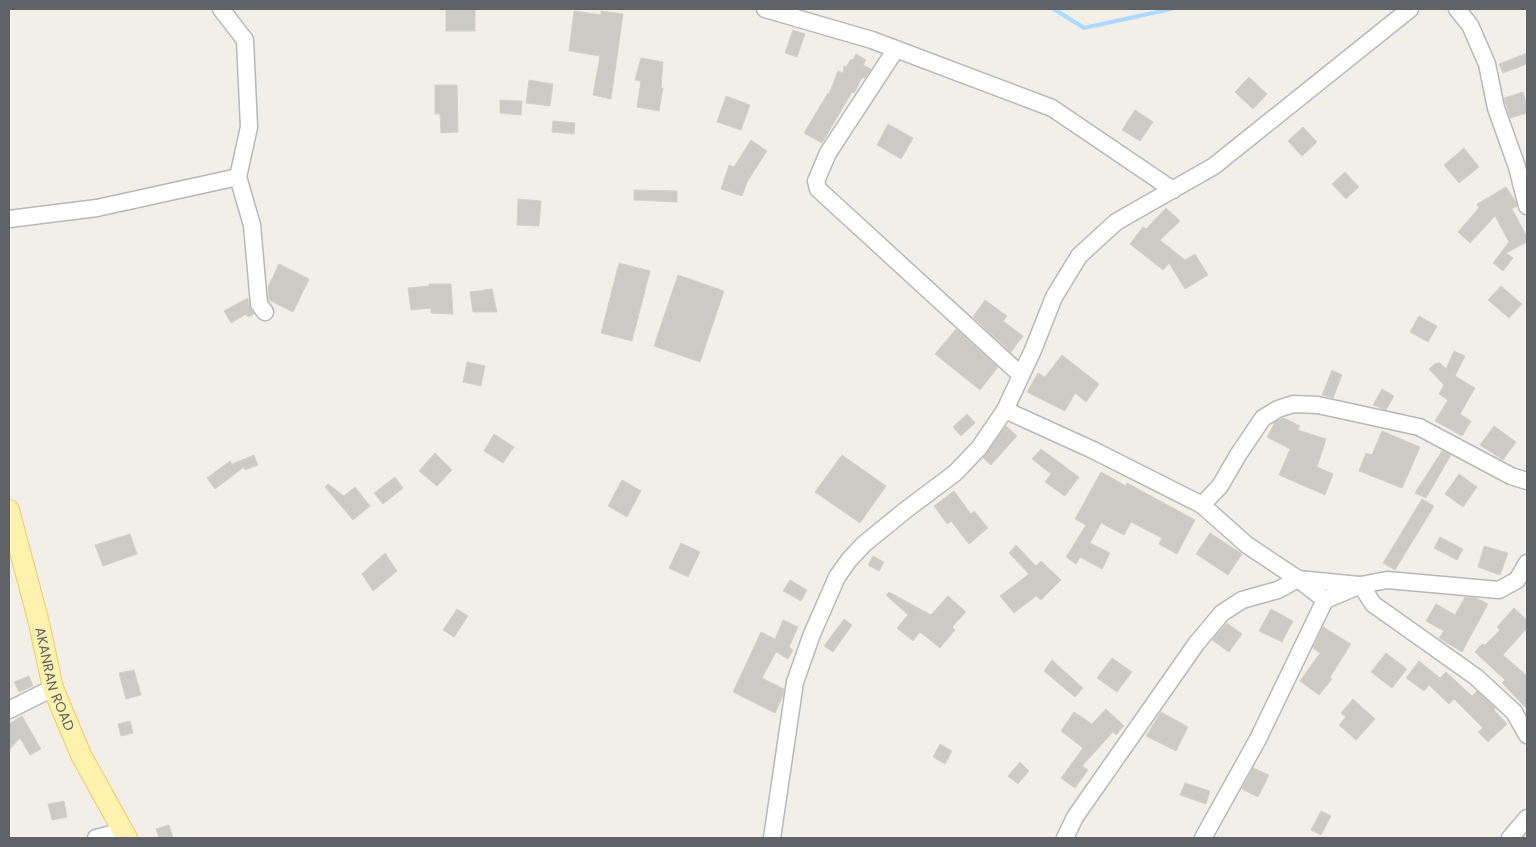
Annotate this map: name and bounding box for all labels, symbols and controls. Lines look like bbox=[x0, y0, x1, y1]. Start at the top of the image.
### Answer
street label: AKANRAN ROAD bbox=[30, 625, 80, 734]

